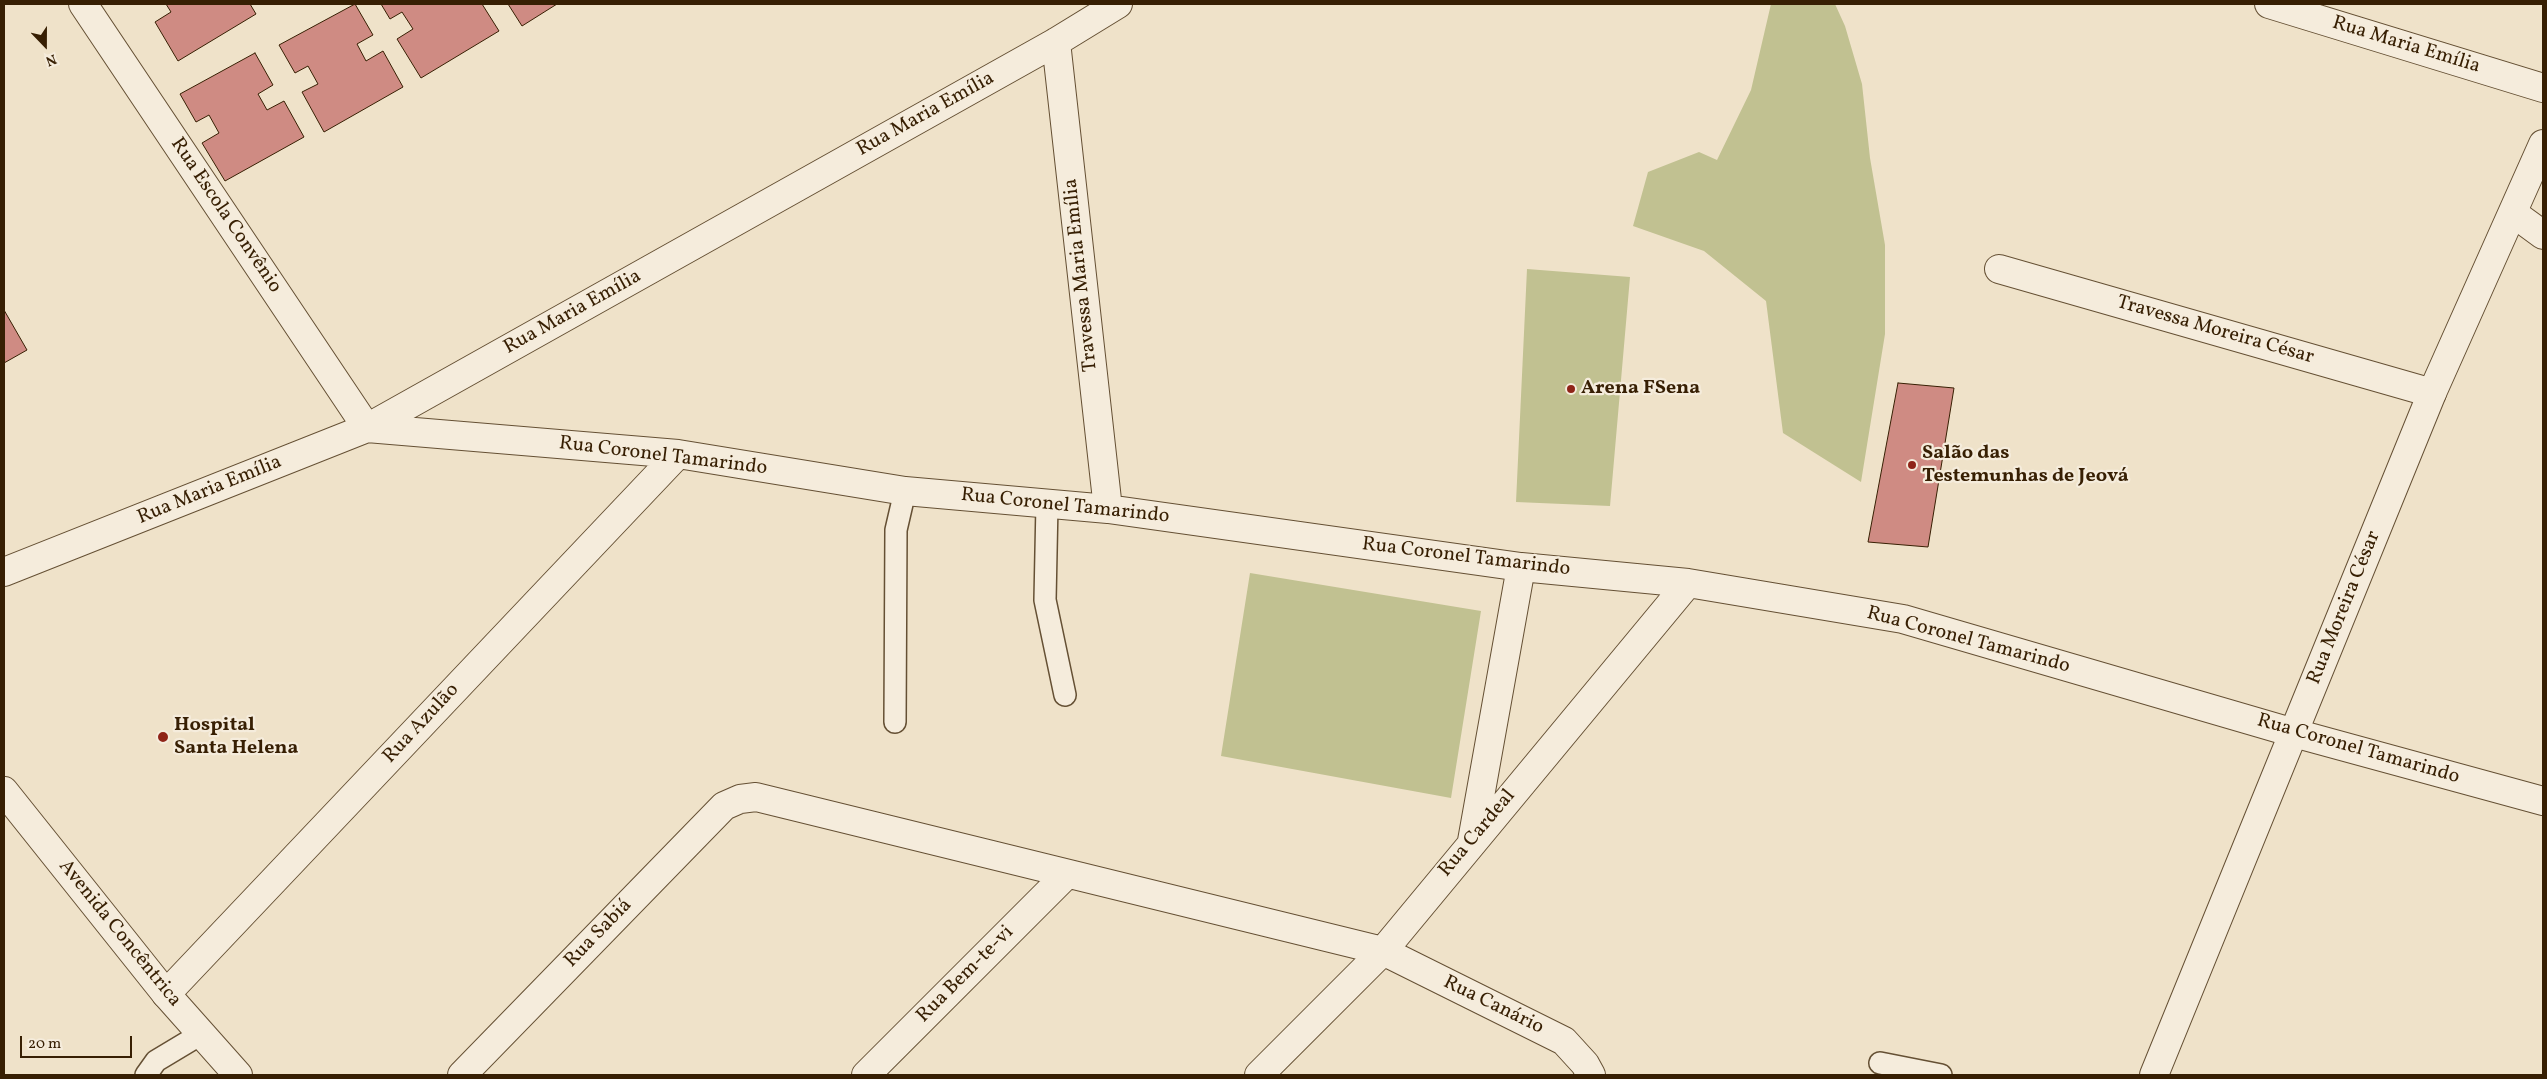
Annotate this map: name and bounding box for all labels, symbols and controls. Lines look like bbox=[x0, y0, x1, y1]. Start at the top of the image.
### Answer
street label: Rua Maria Emília bbox=[2329, 12, 2483, 80]
north arrow bbox=[20, 20, 70, 70]
text: N bbox=[43, 49, 59, 70]
street label: Rua Maria Emília bbox=[853, 67, 999, 163]
street label: Rua Escola Convênio bbox=[164, 134, 286, 298]
street label: Travessa Maria Emília bbox=[1060, 177, 1104, 373]
street label: Rua Maria Emília bbox=[500, 265, 646, 361]
street label: Travessa Moreira César bbox=[2114, 291, 2316, 371]
place label: Arena FSena bbox=[1581, 377, 1700, 401]
marker: Arena FSena bbox=[1565, 383, 1577, 395]
street label: Rua Coronel Tamarindo bbox=[558, 432, 768, 482]
place label: Salão das Testemunhas de Jeová bbox=[1922, 442, 2129, 489]
street label: Rua Maria Emília bbox=[134, 451, 286, 531]
marker: Salão das Testemunhas de Jeová bbox=[1906, 459, 1918, 471]
street label: Rua Coronel Tamarindo bbox=[960, 484, 1170, 530]
street label: Rua Moreira César bbox=[2303, 528, 2387, 688]
street label: Rua Coronel Tamarindo bbox=[1361, 533, 1571, 583]
street label: Rua Coronel Tamarindo bbox=[1864, 602, 2072, 680]
street label: Rua Azulão bbox=[379, 679, 465, 769]
street label: Rua Coronel Tamarindo bbox=[2254, 710, 2462, 790]
place label: Hospital Santa Helena bbox=[174, 714, 298, 761]
marker: Hospital Santa Helena bbox=[156, 730, 170, 744]
street label: Rua Cardeal bbox=[1434, 785, 1522, 883]
street label: Avenida Concêntrica bbox=[52, 856, 186, 1012]
street label: Rua Sabiá bbox=[560, 894, 638, 974]
street label: Rua Bem-te-vi bbox=[912, 921, 1020, 1029]
street label: Rua Canário bbox=[1439, 971, 1547, 1041]
scale bar bbox=[22, 1026, 135, 1058]
text: 20 m bbox=[28, 1034, 61, 1055]

